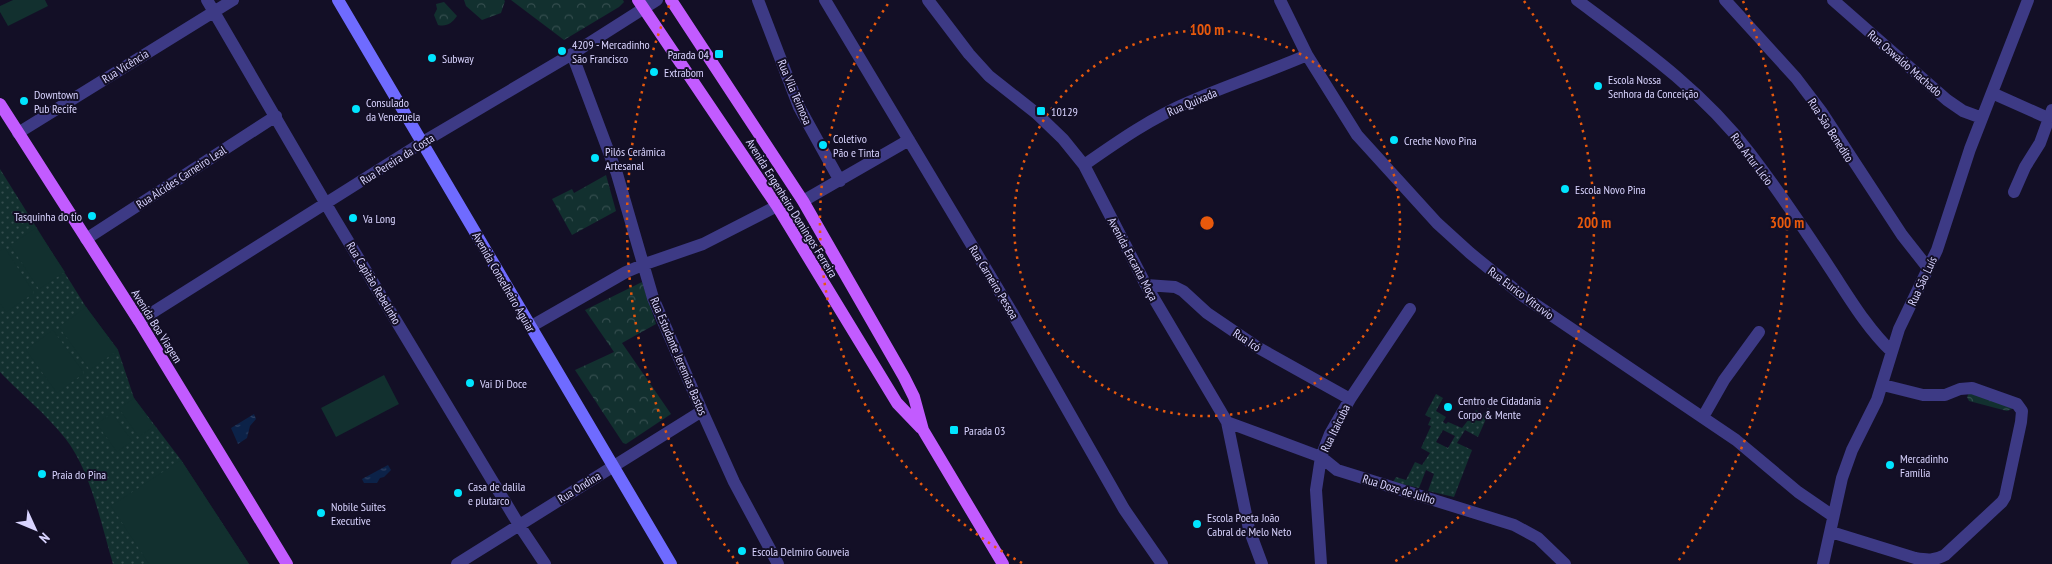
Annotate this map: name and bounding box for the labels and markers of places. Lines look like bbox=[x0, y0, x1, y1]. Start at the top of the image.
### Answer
place label: 4209 - Mercadinho São Francisco bbox=[572, 37, 650, 66]
marker: 4209 - Mercadinho São Francisco bbox=[556, 45, 568, 57]
place label: Parada 04 bbox=[668, 47, 710, 62]
marker: Parada 04 bbox=[713, 48, 725, 60]
place label: Subway bbox=[442, 51, 474, 66]
marker: Subway bbox=[426, 52, 438, 64]
place label: Extrabom bbox=[664, 65, 704, 80]
marker: Extrabom bbox=[648, 66, 660, 78]
place label: Escola Nossa Senhora da Conceição bbox=[1608, 72, 1699, 101]
marker: Escola Nossa Senhora da Conceição bbox=[1592, 80, 1604, 92]
place label: Downtown Pub Recife bbox=[34, 87, 78, 116]
marker: Downtown Pub Recife bbox=[18, 95, 30, 107]
place label: Consulado da Venezuela bbox=[366, 95, 421, 124]
marker: Consulado da Venezuela bbox=[350, 103, 362, 115]
place label: 10129 bbox=[1051, 104, 1078, 119]
marker: 10129 bbox=[1035, 105, 1047, 117]
place label: Coletivo Pão e Tinta bbox=[833, 131, 880, 160]
place label: Creche Novo Pina bbox=[1404, 133, 1477, 148]
marker: Creche Novo Pina bbox=[1388, 134, 1400, 146]
marker: Coletivo Pão e Tinta bbox=[817, 139, 829, 151]
place label: Pilós Cerâmica Artesanal bbox=[605, 144, 665, 173]
marker: Pilós Cerâmica Artesanal bbox=[589, 152, 601, 164]
place label: Escola Novo Pina bbox=[1575, 182, 1646, 197]
marker: Escola Novo Pina bbox=[1559, 183, 1571, 195]
place label: Tasquinha do tio bbox=[14, 209, 82, 224]
marker: Tasquinha do tio bbox=[86, 210, 98, 222]
place label: Va Long bbox=[362, 211, 396, 226]
marker: Va Long bbox=[347, 212, 359, 224]
centre of rings bbox=[1198, 214, 1216, 232]
place label: Vai Di Doce bbox=[479, 376, 527, 391]
marker: Vai Di Doce bbox=[464, 377, 476, 389]
place label: Centro de Cidadania Corpo & Mente bbox=[1458, 393, 1541, 422]
marker: Centro de Cidadania Corpo & Mente bbox=[1442, 401, 1454, 413]
place label: Parada 03 bbox=[964, 423, 1005, 438]
marker: Parada 03 bbox=[948, 424, 960, 436]
place label: Mercadinho Família bbox=[1900, 451, 1949, 480]
marker: Mercadinho Família bbox=[1884, 459, 1896, 471]
place label: Praia do Pina bbox=[52, 467, 106, 482]
marker: Praia do Pina bbox=[36, 468, 48, 480]
place label: Casa de dalila e plutarco bbox=[468, 479, 525, 508]
marker: Casa de dalila e plutarco bbox=[452, 487, 464, 499]
place label: Nobile Suítes Executive bbox=[331, 499, 386, 528]
marker: Nobile Suítes Executive bbox=[315, 507, 327, 519]
place label: Escola Poeta João Cabral de Melo Neto bbox=[1207, 510, 1291, 539]
marker: Escola Poeta João Cabral de Melo Neto bbox=[1191, 518, 1203, 530]
place label: Escola Delmiro Gouveia bbox=[752, 544, 850, 559]
marker: Escola Delmiro Gouveia bbox=[736, 545, 748, 557]

